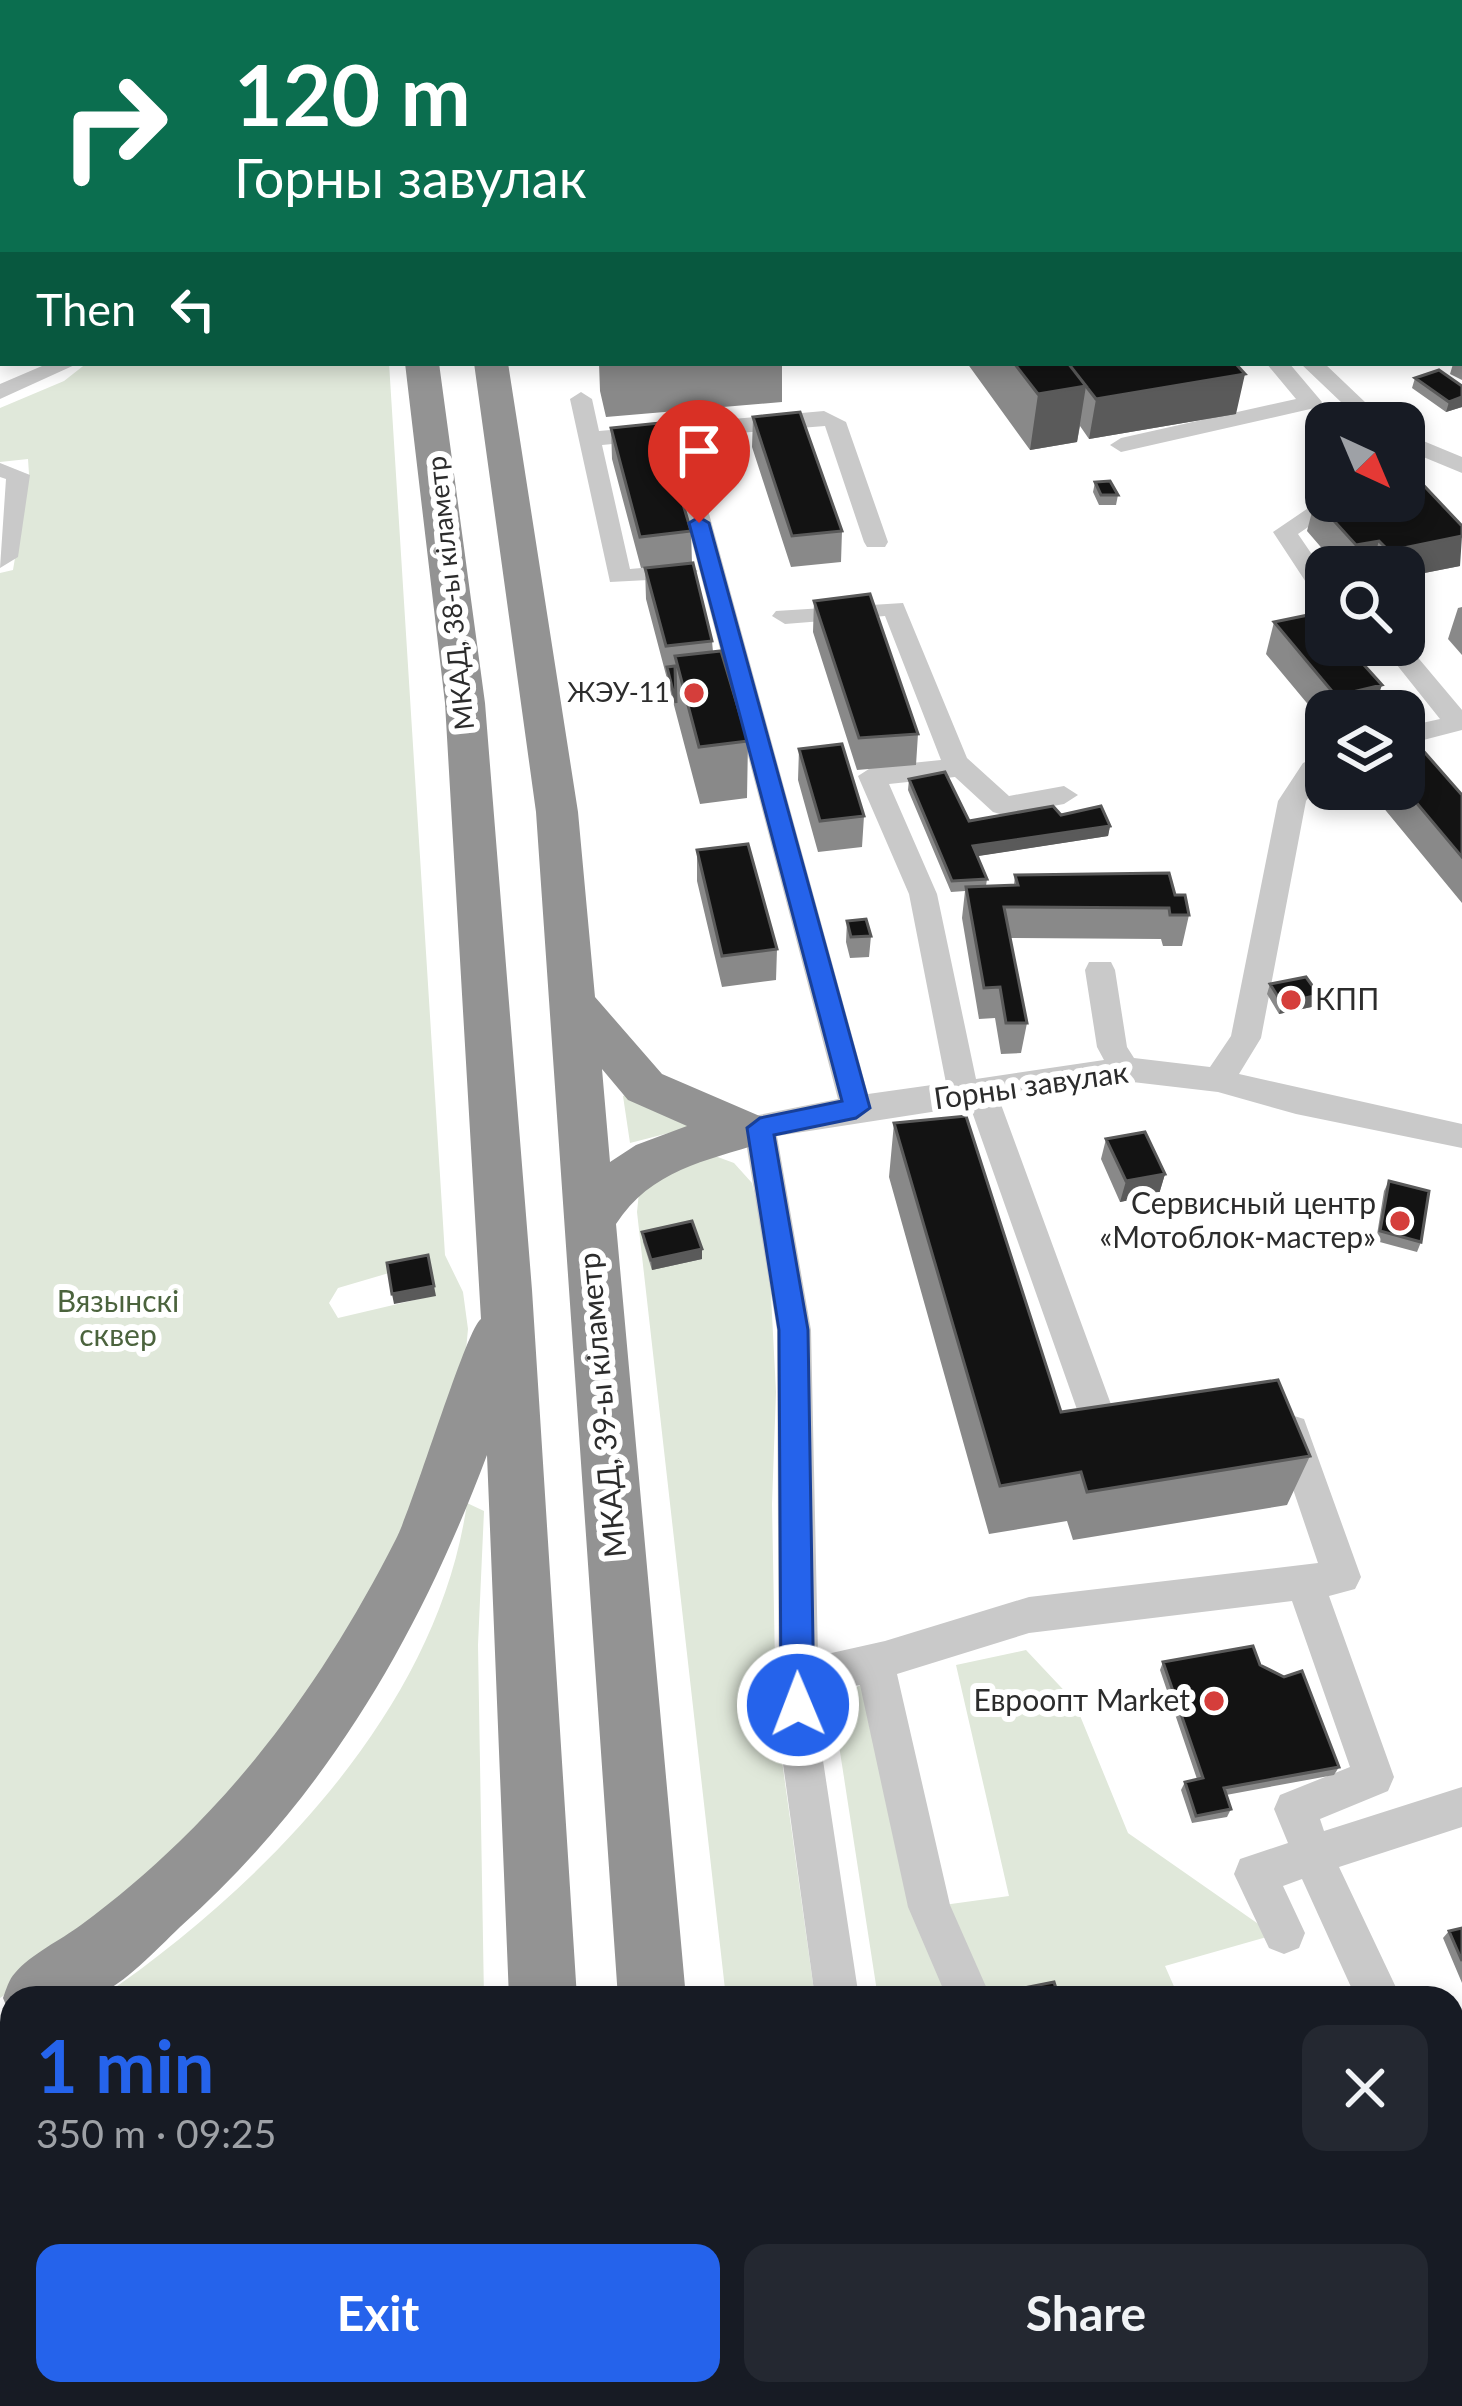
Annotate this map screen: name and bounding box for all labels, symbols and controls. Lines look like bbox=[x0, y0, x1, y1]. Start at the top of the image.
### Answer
text: 120 m bbox=[234, 43, 471, 144]
icon: right bbox=[36, 48, 192, 204]
text: Горны завулак bbox=[234, 145, 587, 210]
icon: left bbox=[160, 276, 226, 342]
text: Then bbox=[36, 282, 136, 336]
pin bbox=[648, 400, 750, 523]
north arrow bbox=[1305, 402, 1425, 522]
map controls bbox=[1305, 402, 1425, 810]
icon: arrive bbox=[666, 418, 732, 484]
street label: МКАД, 38-ы кіламетр bbox=[419, 455, 480, 732]
button: search bbox=[1305, 546, 1425, 666]
place label: ЖЭУ-11 bbox=[567, 675, 670, 708]
marker: ЖЭУ-11 bbox=[681, 680, 707, 706]
button: layers bbox=[1305, 690, 1425, 810]
place label: КПП bbox=[1315, 980, 1379, 1016]
marker: КПП bbox=[1278, 987, 1304, 1013]
street label: Горны завулак bbox=[931, 1052, 1131, 1115]
place label: Сервисный центр «Мотоблок-мастер» bbox=[1099, 1184, 1376, 1254]
marker: Сервисный центр «Мотоблок-мастер» bbox=[1387, 1208, 1413, 1234]
street label: МКАД, 39-ы кіламетр bbox=[570, 1251, 632, 1559]
park label: Вязынскі сквер bbox=[57, 1282, 179, 1352]
position arrow bbox=[735, 1642, 861, 1768]
place label: Евроопт Market bbox=[974, 1681, 1190, 1717]
marker: Евроопт Market bbox=[1201, 1688, 1227, 1714]
text: 1 min bbox=[36, 2022, 214, 2108]
button: close bbox=[1302, 2025, 1428, 2151]
text: 350 m · 09:25 bbox=[36, 2110, 276, 2156]
button: Exit bbox=[36, 2244, 720, 2382]
button: Share bbox=[744, 2244, 1428, 2382]

